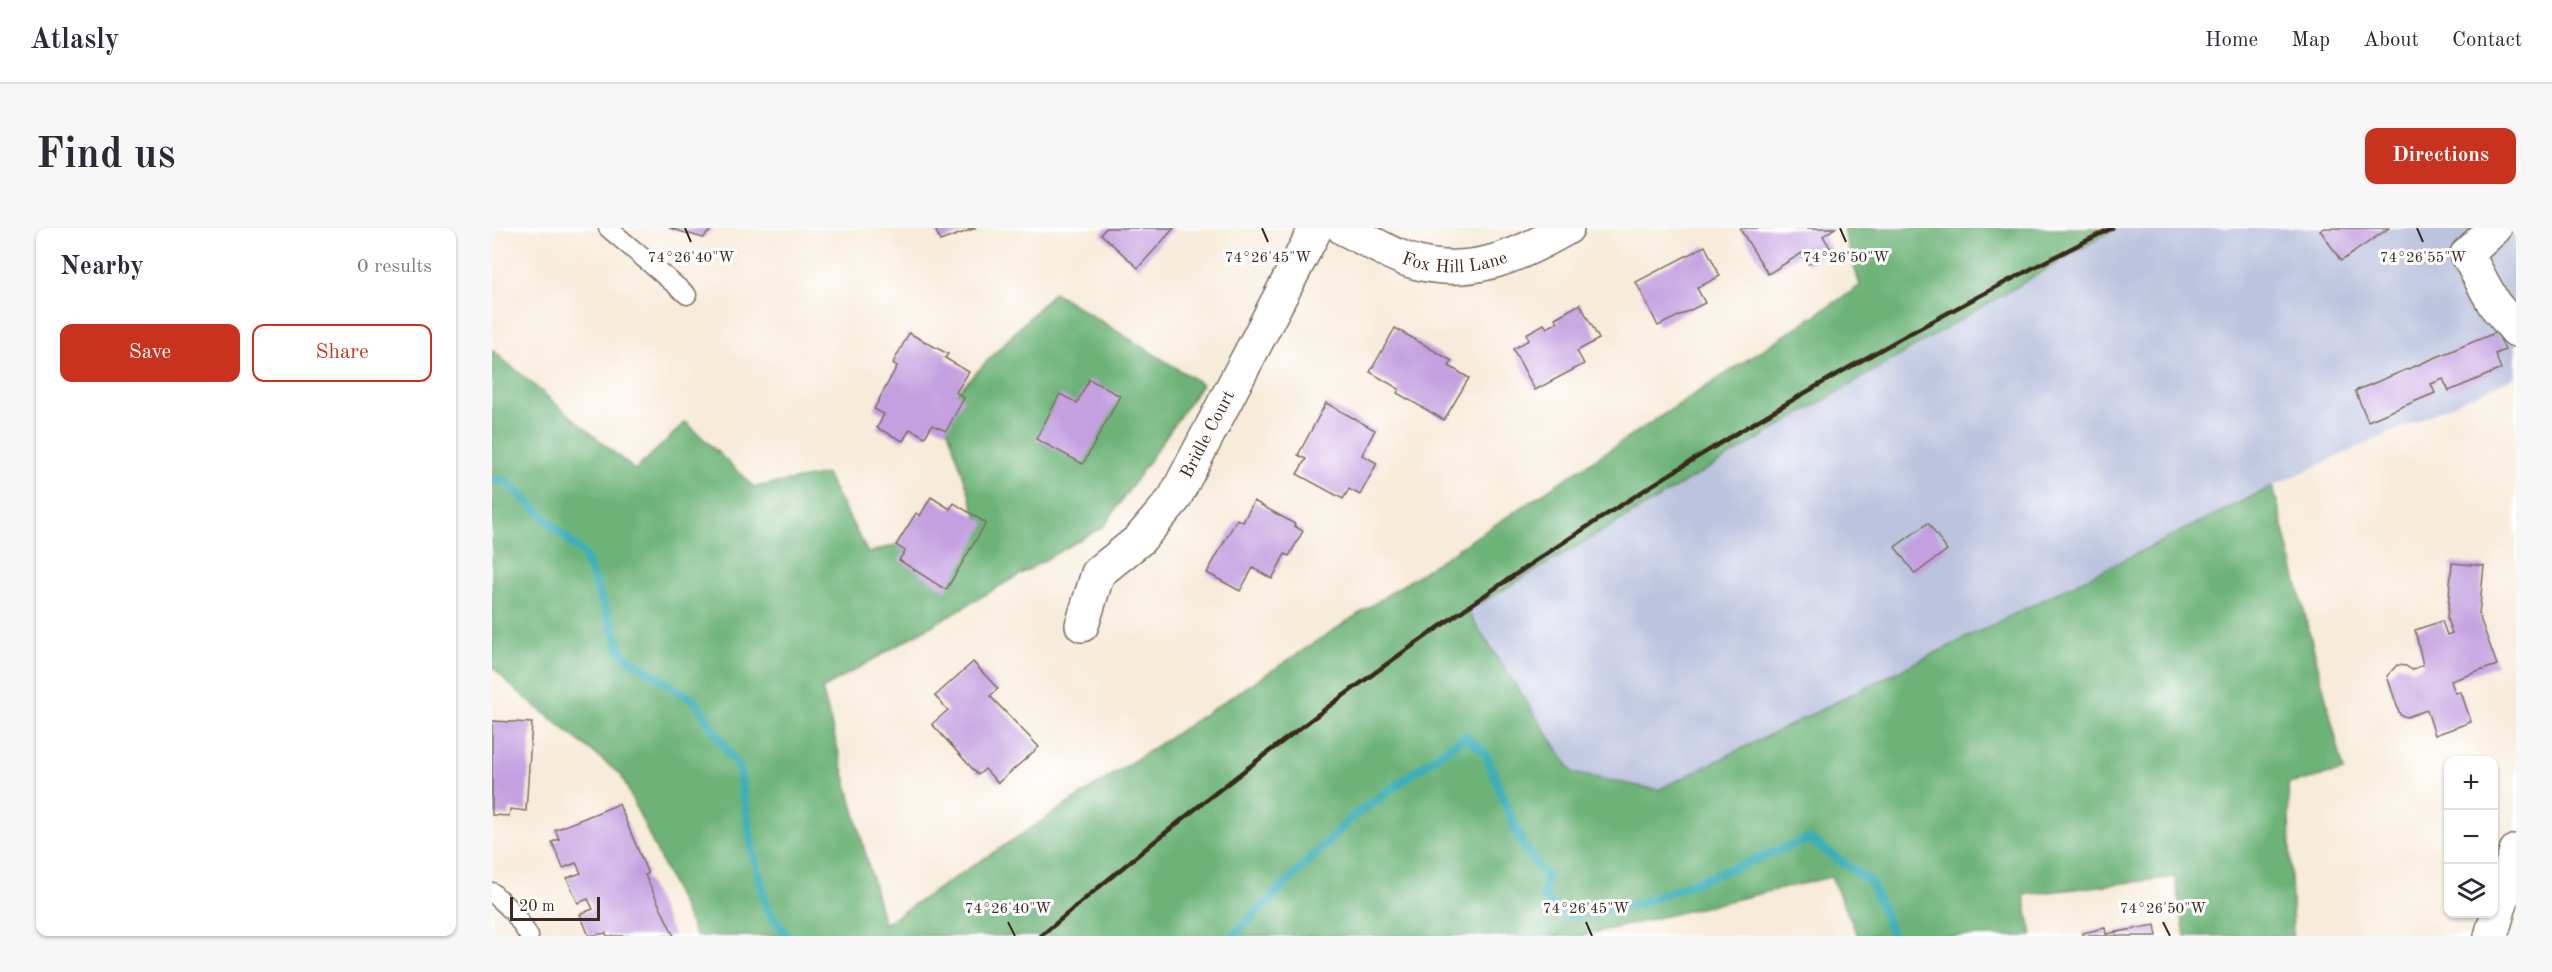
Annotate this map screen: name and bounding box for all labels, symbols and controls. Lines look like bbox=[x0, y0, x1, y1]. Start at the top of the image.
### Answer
text: Atlasly bbox=[30, 27, 120, 55]
text: Home bbox=[2205, 30, 2258, 51]
text: Map bbox=[2291, 30, 2330, 51]
text: About bbox=[2363, 30, 2419, 51]
text: Contact bbox=[2452, 30, 2522, 51]
button: Directions bbox=[2365, 128, 2516, 184]
text: Find us bbox=[36, 135, 175, 177]
street label: Fox Hill Lane bbox=[1400, 249, 1510, 276]
text: 74°26'40"W bbox=[648, 251, 734, 266]
text: 74°26'45"W bbox=[1225, 251, 1311, 266]
text: 74°26'50"W bbox=[1803, 251, 1889, 266]
text: 74°26'55"W bbox=[2380, 251, 2466, 266]
text: Nearby bbox=[60, 254, 144, 280]
text: 0 results bbox=[357, 257, 432, 277]
button: Save bbox=[60, 324, 240, 382]
button: Share bbox=[252, 324, 432, 382]
street label: Bridle Court bbox=[1178, 387, 1238, 481]
map controls bbox=[2444, 756, 2498, 918]
button: + bbox=[2444, 756, 2498, 810]
button: − bbox=[2444, 810, 2498, 864]
button: layers bbox=[2444, 864, 2498, 918]
scale bar bbox=[510, 894, 600, 922]
text: 20 m bbox=[519, 899, 555, 915]
text: 74°26'40"W bbox=[965, 902, 1051, 917]
text: 74°26'45"W bbox=[1543, 902, 1629, 917]
text: 74°26'50"W bbox=[2120, 902, 2206, 917]

